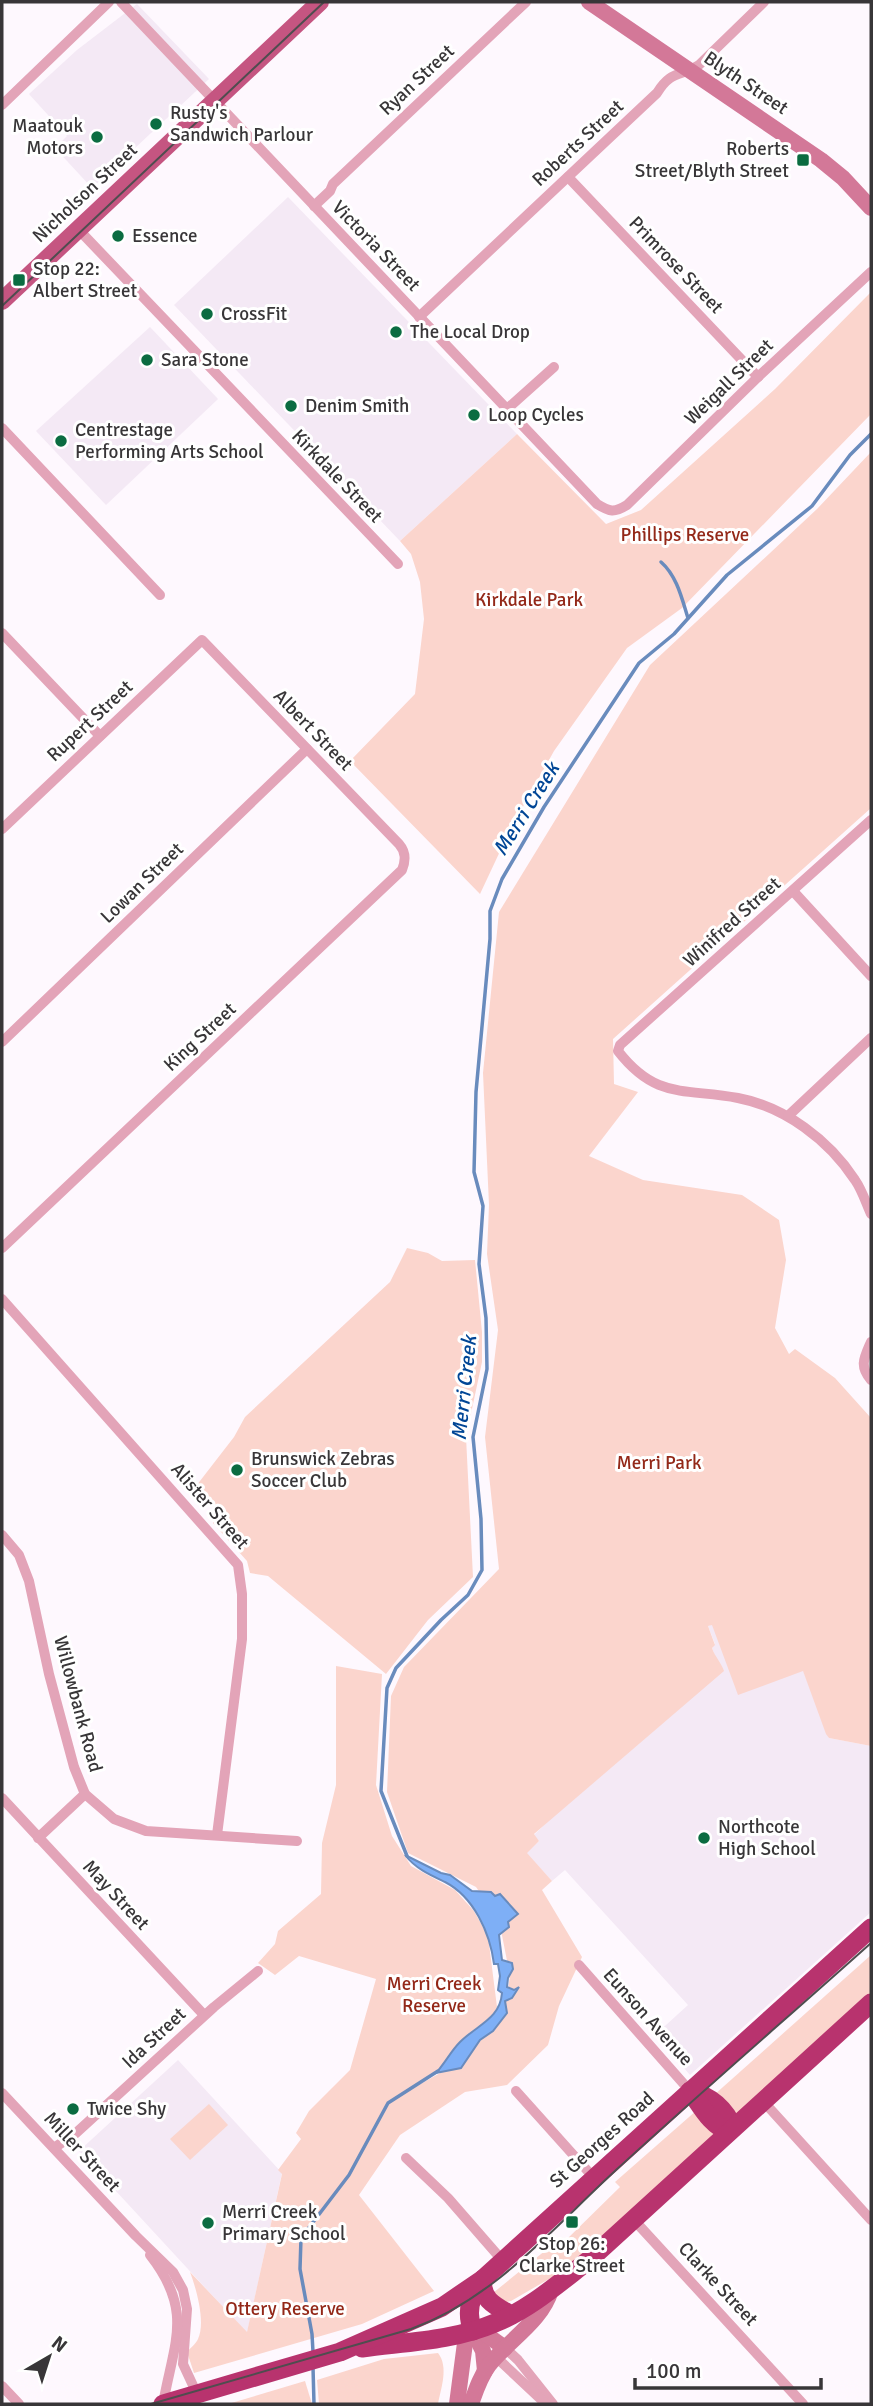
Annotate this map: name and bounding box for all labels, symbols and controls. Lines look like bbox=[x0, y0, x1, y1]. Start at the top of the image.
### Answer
street label: Ryan Street bbox=[375, 39, 460, 121]
street label: Blyth Street bbox=[699, 46, 793, 120]
street label: Roberts Street bbox=[527, 94, 629, 192]
place label: Rusty's Sandwich Parlour bbox=[170, 101, 313, 147]
place label: Maatouk Motors bbox=[12, 114, 83, 160]
marker: Rusty's Sandwich Parlour bbox=[148, 116, 164, 132]
marker: Maatouk Motors bbox=[89, 129, 105, 145]
place label: Roberts Street/Blyth Street bbox=[635, 137, 789, 183]
street label: Nicholson Street bbox=[27, 138, 143, 248]
marker: Roberts Street/Blyth Street bbox=[795, 152, 811, 168]
street label: Victoria Street bbox=[327, 196, 426, 297]
street label: Primrose Street bbox=[624, 211, 729, 319]
place label: Essence bbox=[132, 224, 198, 248]
marker: Essence bbox=[110, 228, 126, 244]
place label: Stop 22: Albert Street bbox=[33, 257, 138, 303]
marker: Stop 22: Albert Street bbox=[11, 272, 27, 288]
place label: CrossFit bbox=[221, 302, 288, 326]
marker: CrossFit bbox=[199, 306, 215, 322]
place label: The Local Drop bbox=[410, 320, 530, 344]
marker: The Local Drop bbox=[388, 324, 404, 340]
street label: Weigall Street bbox=[680, 333, 779, 430]
place label: Sara Stone bbox=[161, 348, 249, 372]
marker: Sara Stone bbox=[139, 352, 155, 368]
place label: Denim Smith bbox=[305, 394, 409, 418]
marker: Denim Smith bbox=[283, 398, 299, 414]
place label: Loop Cycles bbox=[488, 403, 584, 427]
marker: Loop Cycles bbox=[466, 407, 482, 423]
place label: Centrestage Performing Arts School bbox=[75, 418, 264, 464]
street label: Kirkdale Street bbox=[286, 424, 388, 528]
marker: Centrestage Performing Arts School bbox=[53, 433, 69, 449]
park label: Phillips Reserve bbox=[621, 523, 749, 547]
park label: Kirkdale Park bbox=[475, 588, 583, 612]
street label: Rupert Street bbox=[42, 675, 138, 767]
street label: Albert Street bbox=[268, 684, 358, 776]
water label: Merri Creek bbox=[487, 755, 566, 860]
street label: Lowan Street bbox=[95, 837, 189, 929]
street label: Winifred Street bbox=[678, 872, 786, 972]
street label: King Street bbox=[159, 997, 242, 1077]
water label: Merri Creek bbox=[446, 1332, 483, 1442]
place label: Brunswick Zebras Soccer Club bbox=[251, 1447, 395, 1493]
park label: Merri Park bbox=[616, 1451, 702, 1475]
street label: Alister Street bbox=[166, 1458, 254, 1555]
marker: Brunswick Zebras Soccer Club bbox=[229, 1462, 245, 1478]
street label: Willowbank Road bbox=[48, 1633, 108, 1775]
place label: Northcote High School bbox=[718, 1815, 816, 1861]
marker: Northcote High School bbox=[696, 1830, 712, 1846]
street label: May Street bbox=[77, 1855, 155, 1935]
street label: Eunson Avenue bbox=[598, 1963, 698, 2071]
park label: Merri Creek Reserve bbox=[386, 1972, 482, 2018]
street label: Ida Street bbox=[117, 2002, 191, 2074]
street label: St Georges Road bbox=[545, 2087, 659, 2193]
place label: Twice Shy bbox=[87, 2097, 166, 2121]
marker: Twice Shy bbox=[65, 2101, 81, 2117]
street label: Miller Street bbox=[39, 2107, 126, 2198]
place label: Merri Creek Primary School bbox=[222, 2200, 345, 2246]
marker: Stop 26: Clarke Street bbox=[564, 2214, 580, 2230]
marker: Merri Creek Primary School bbox=[200, 2215, 216, 2231]
place label: Stop 26: Clarke Street bbox=[519, 2232, 625, 2278]
street label: Clarke Street bbox=[673, 2237, 763, 2331]
park label: Ottery Reserve bbox=[225, 2297, 345, 2321]
north arrow bbox=[14, 2322, 84, 2392]
text: N bbox=[46, 2331, 72, 2358]
scale bar bbox=[635, 2346, 820, 2390]
text: 100 m bbox=[646, 2358, 701, 2384]

